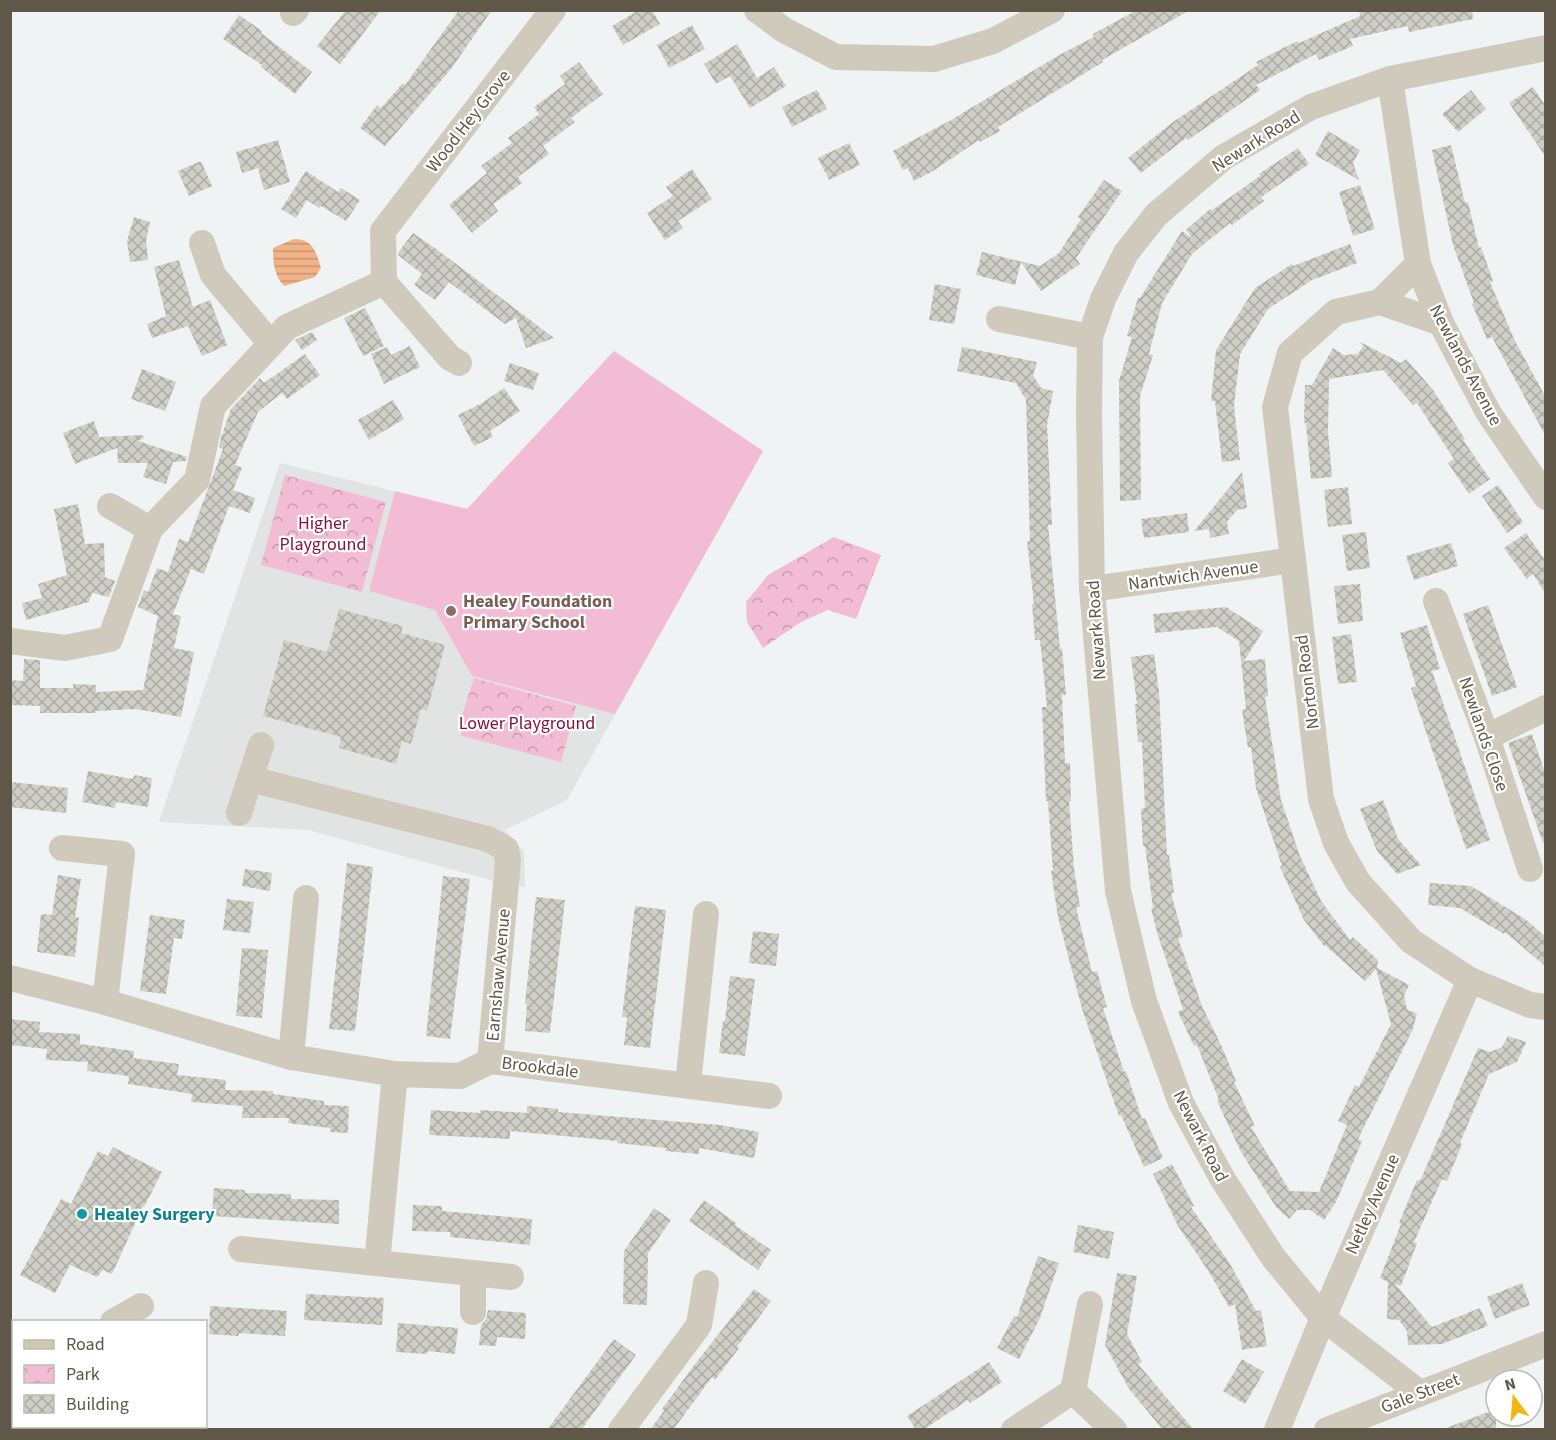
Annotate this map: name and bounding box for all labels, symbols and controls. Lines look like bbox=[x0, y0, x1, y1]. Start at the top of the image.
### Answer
street label: Wood Hey Grove bbox=[420, 65, 516, 178]
street label: Newark Road bbox=[1207, 104, 1305, 178]
street label: Newlands Avenue bbox=[1423, 300, 1508, 430]
park label: Higher Playground bbox=[280, 511, 366, 557]
street label: Nantwich Avenue bbox=[1126, 554, 1260, 597]
street label: Newark Road bbox=[1081, 579, 1112, 681]
place label: Healey Foundation Primary School bbox=[463, 589, 612, 635]
marker: Healey Foundation Primary School bbox=[444, 604, 458, 618]
street label: Norton Road bbox=[1289, 633, 1326, 731]
street label: Newlands Close bbox=[1452, 674, 1515, 795]
park label: Lower Playground bbox=[459, 711, 595, 736]
street label: Earnshaw Avenue bbox=[480, 908, 517, 1042]
street label: Brookdale bbox=[500, 1050, 580, 1085]
street label: Newark Road bbox=[1167, 1086, 1234, 1186]
street label: Netley Avenue bbox=[1339, 1150, 1406, 1258]
place label: Healey Surgery bbox=[94, 1202, 215, 1227]
marker: Healey Surgery bbox=[75, 1207, 89, 1221]
legend bbox=[12, 1320, 207, 1428]
text: Road bbox=[66, 1332, 105, 1357]
text: Park bbox=[66, 1362, 100, 1387]
street label: Gale Street bbox=[1377, 1367, 1463, 1420]
north arrow bbox=[1484, 1368, 1544, 1428]
text: N bbox=[1502, 1373, 1518, 1397]
text: Building bbox=[66, 1392, 129, 1417]

